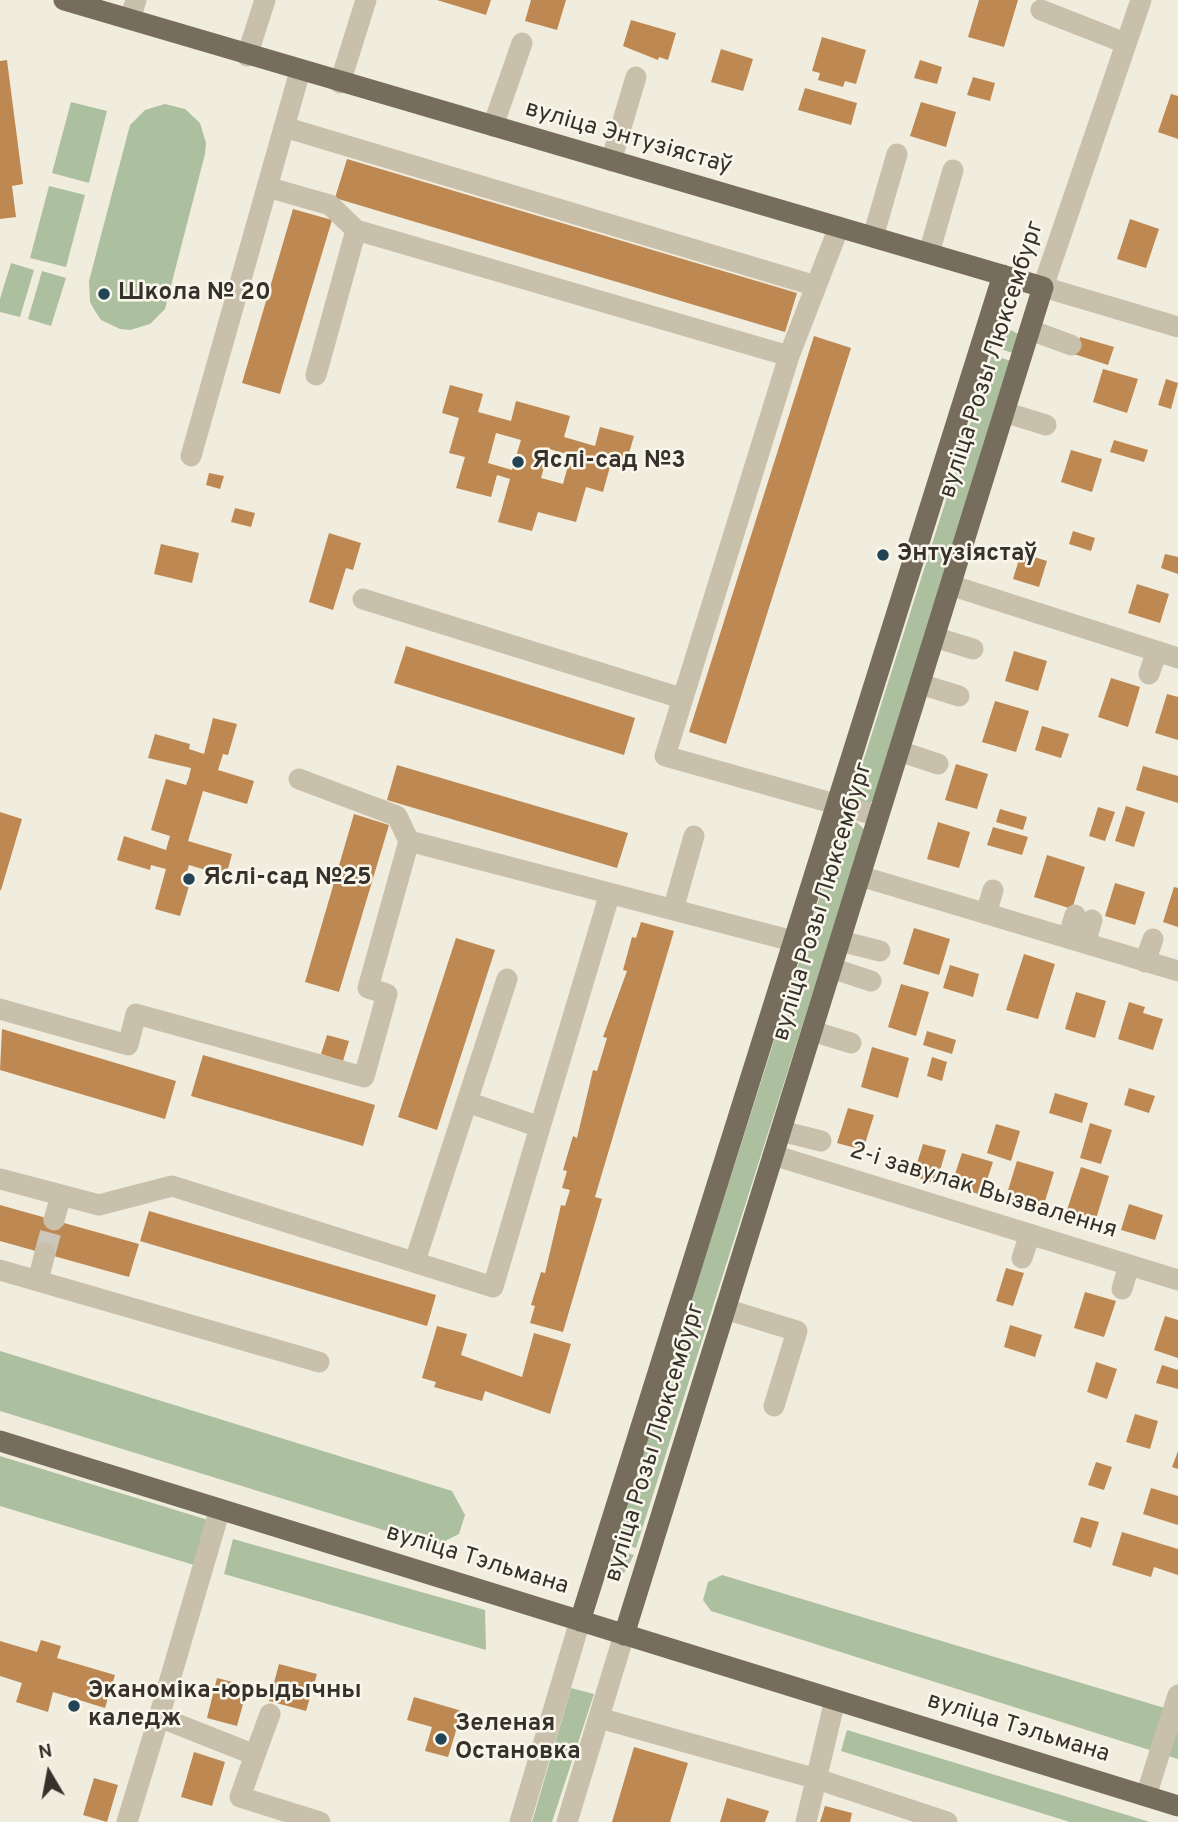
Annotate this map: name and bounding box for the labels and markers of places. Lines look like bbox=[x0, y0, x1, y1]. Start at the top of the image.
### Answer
place label: Школа № 20 bbox=[118, 280, 271, 308]
marker: Школа № 20 bbox=[96, 286, 112, 302]
place label: Яслі-сад №3 bbox=[532, 448, 686, 476]
marker: Яслі-сад №3 bbox=[510, 454, 526, 470]
place label: Энтузіястаў bbox=[897, 541, 1037, 569]
marker: Энтузіястаў bbox=[875, 547, 891, 563]
place label: Яслі-сад №25 bbox=[203, 865, 372, 893]
marker: Яслі-сад №25 bbox=[181, 871, 197, 887]
place label: Эканоміка-юрыдычны каледж bbox=[88, 1678, 361, 1734]
marker: Эканоміка-юрыдычны каледж bbox=[66, 1698, 82, 1714]
place label: Зеленая Остановка bbox=[455, 1711, 581, 1767]
marker: Зеленая Остановка bbox=[433, 1731, 449, 1747]

